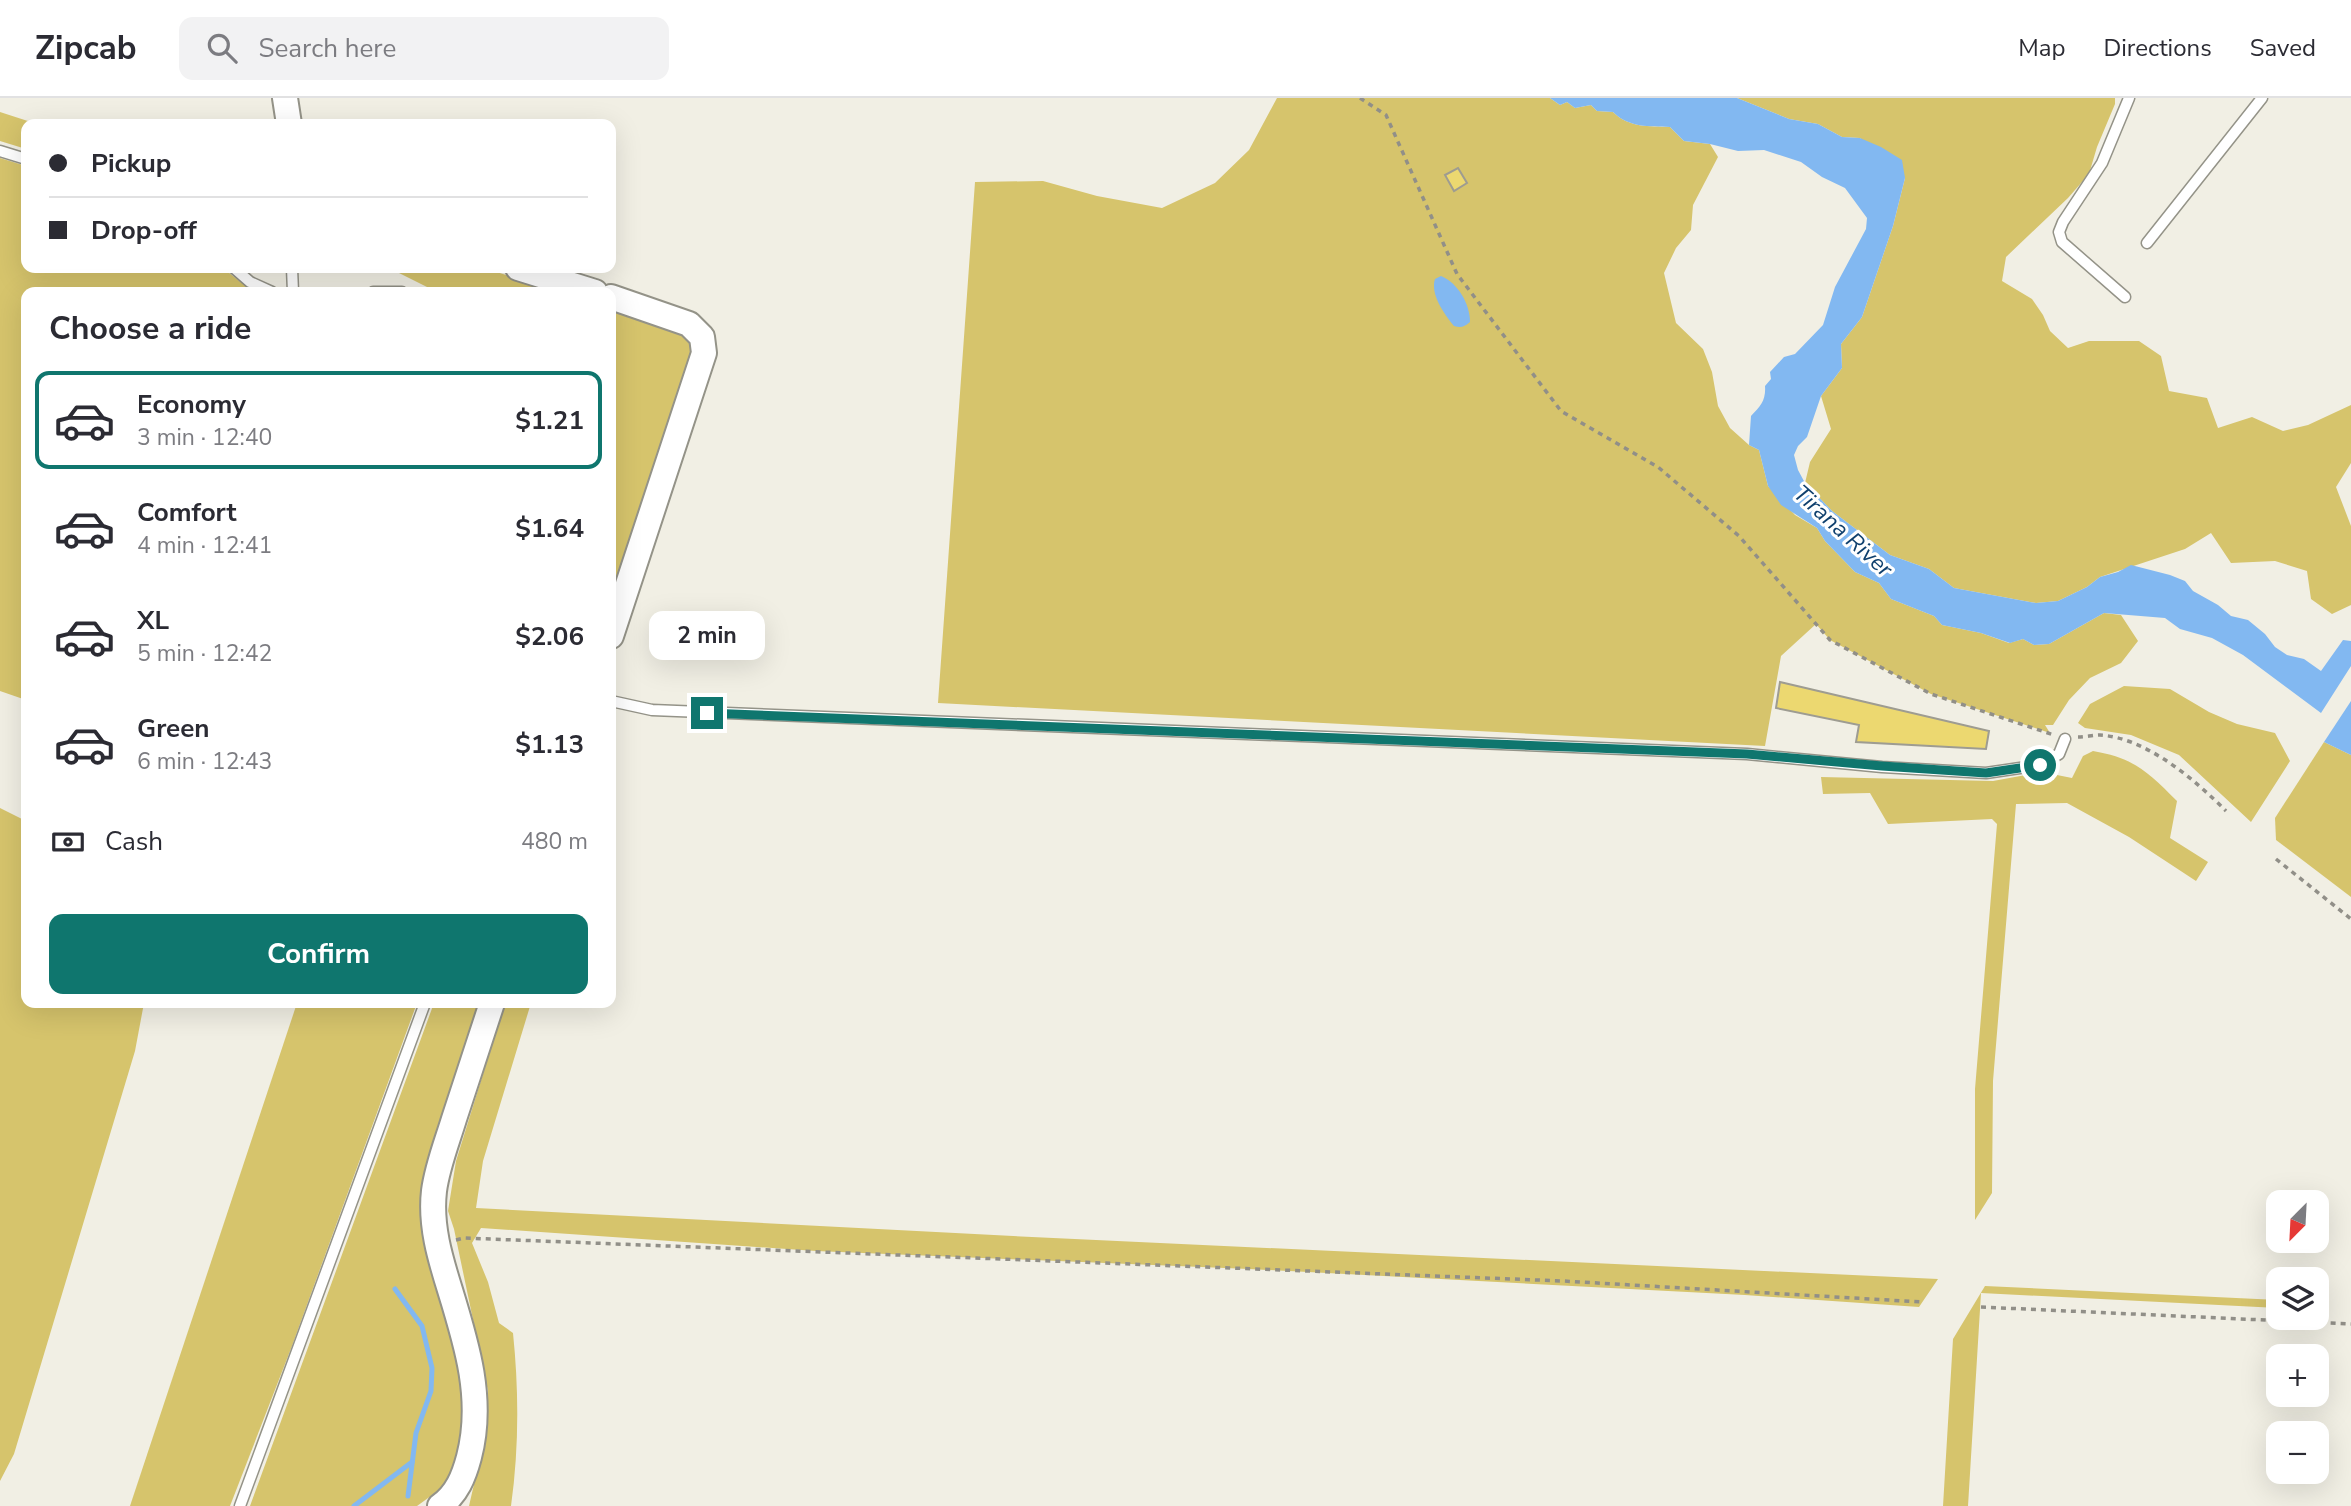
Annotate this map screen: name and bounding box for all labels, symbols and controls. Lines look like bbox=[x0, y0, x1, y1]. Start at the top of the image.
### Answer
search box bbox=[179, 17, 669, 80]
text: Zipcab bbox=[35, 26, 137, 71]
icon: search bbox=[203, 29, 241, 67]
text: Search here bbox=[259, 31, 396, 66]
text: Map bbox=[2018, 32, 2065, 64]
text: Directions bbox=[2103, 32, 2212, 64]
text: Saved bbox=[2250, 32, 2316, 64]
text: Pickup bbox=[91, 146, 171, 181]
text: Drop-off bbox=[91, 213, 197, 248]
text: Choose a ride bbox=[49, 307, 251, 350]
text: Economy bbox=[137, 387, 246, 422]
icon: car bbox=[53, 389, 116, 452]
text: $1.21 bbox=[515, 403, 584, 438]
text: 3 min · 12:40 bbox=[137, 422, 272, 453]
water label: Tirana River bbox=[1787, 478, 1900, 584]
text: Comfort bbox=[137, 495, 237, 530]
icon: car bbox=[53, 497, 116, 560]
text: $1.64 bbox=[515, 511, 584, 546]
text: 4 min · 12:41 bbox=[137, 530, 272, 561]
text: XL bbox=[137, 603, 169, 638]
icon: car bbox=[53, 605, 116, 668]
callout: 2 min bbox=[649, 612, 765, 660]
text: $2.06 bbox=[515, 619, 584, 654]
text: 2 min bbox=[677, 620, 737, 651]
text: 5 min · 12:42 bbox=[137, 638, 272, 669]
route end bbox=[691, 697, 723, 729]
text: Green bbox=[137, 711, 210, 746]
icon: car bbox=[53, 713, 116, 776]
text: $1.13 bbox=[515, 727, 584, 762]
text: 6 min · 12:43 bbox=[137, 746, 272, 777]
route start bbox=[2024, 749, 2056, 781]
icon: cash bbox=[49, 823, 87, 861]
text: Cash bbox=[105, 824, 163, 859]
text: 480 m bbox=[521, 826, 588, 857]
button: Confirm bbox=[49, 914, 588, 994]
north arrow bbox=[2266, 1190, 2329, 1253]
map controls bbox=[2266, 1190, 2329, 1484]
button: layers bbox=[2266, 1267, 2329, 1330]
button: + bbox=[2266, 1344, 2329, 1407]
button: − bbox=[2266, 1421, 2329, 1484]

